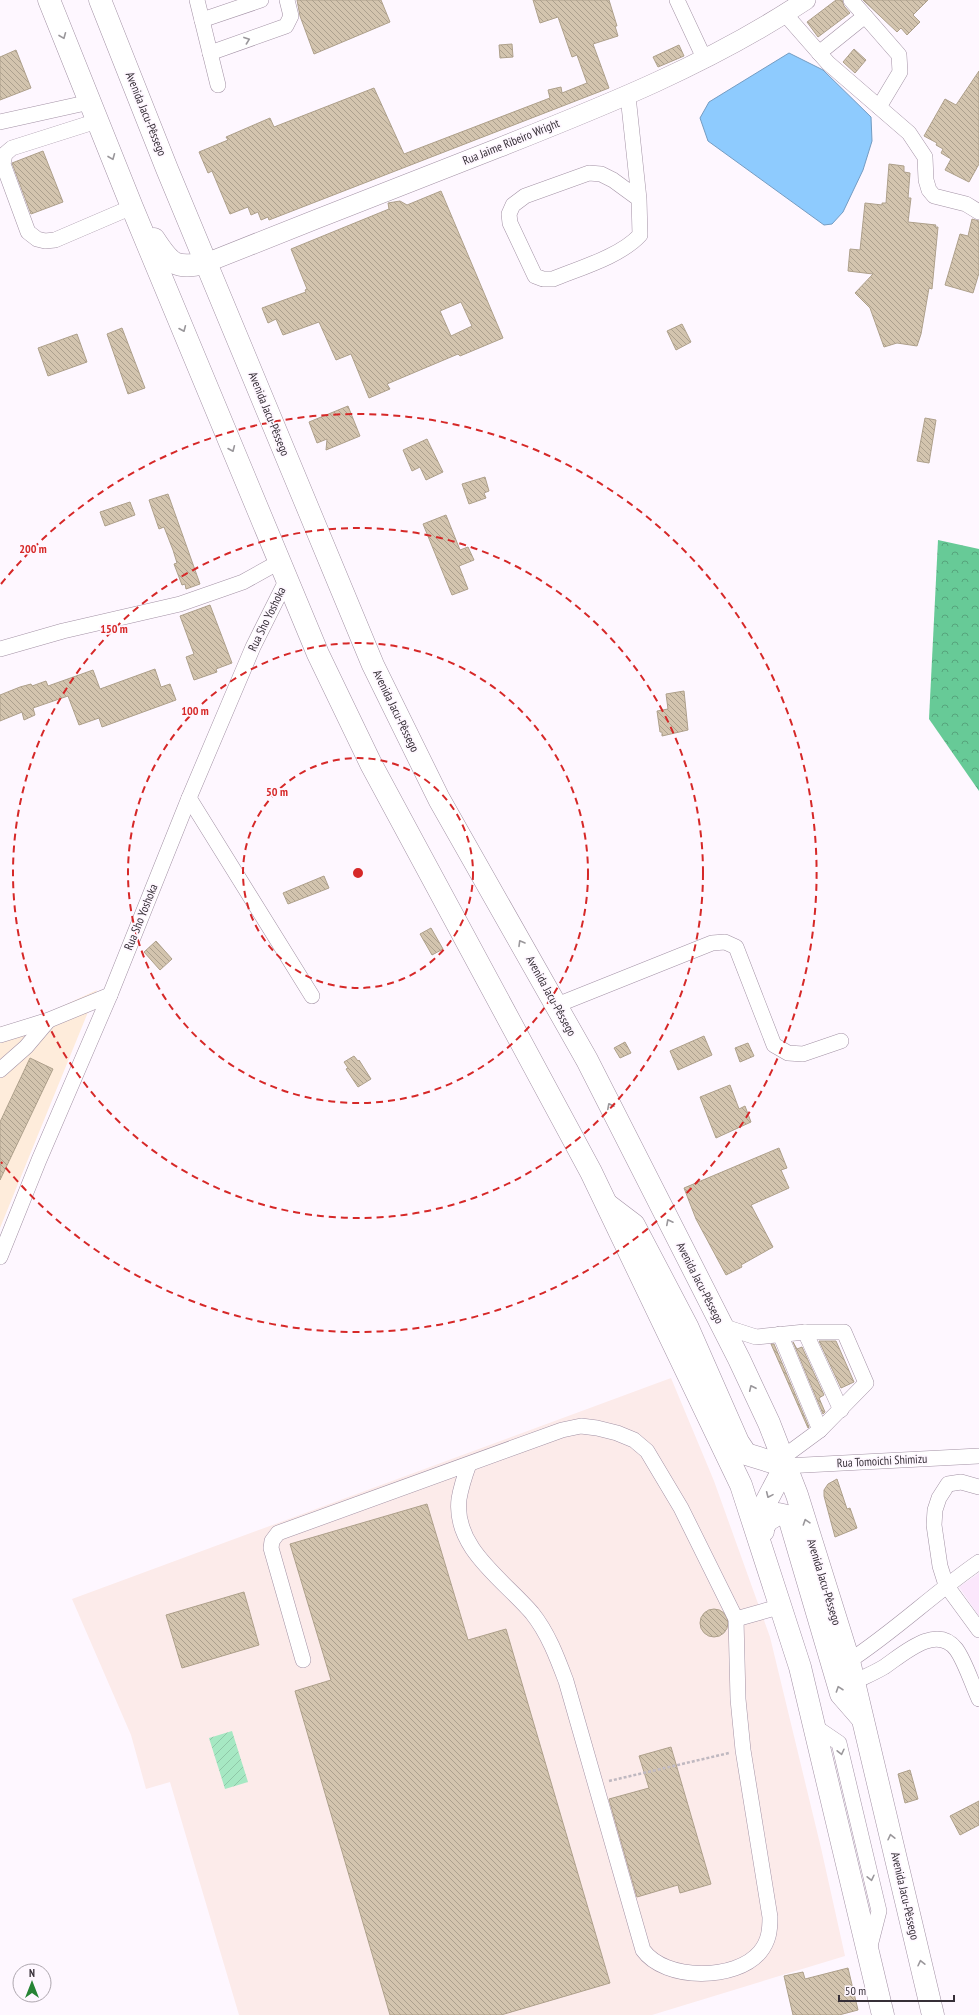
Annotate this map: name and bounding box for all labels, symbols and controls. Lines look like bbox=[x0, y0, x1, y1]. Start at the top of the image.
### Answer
one-way arrow bbox=[59, 33, 67, 40]
one-way arrow bbox=[243, 36, 250, 44]
street label: Avenida Jacu-Pêssego bbox=[123, 70, 170, 158]
street label: Rua Jaime Ribeiro Wright bbox=[460, 115, 562, 168]
one-way arrow bbox=[107, 153, 115, 160]
one-way arrow bbox=[178, 325, 186, 332]
street label: Avenida Jacu-Pêssego bbox=[246, 370, 293, 458]
one-way arrow bbox=[228, 445, 236, 452]
text: 200 m bbox=[19, 541, 47, 556]
street label: Rua Sho Yoshoka bbox=[244, 584, 289, 653]
text: 150 m bbox=[100, 621, 128, 636]
street label: Avenida Jacu-Pêssego bbox=[370, 667, 423, 754]
text: 100 m bbox=[181, 703, 209, 718]
text: 50 m bbox=[266, 784, 288, 799]
centre of rings bbox=[351, 866, 365, 880]
street label: Rua Sho Yoshoka bbox=[120, 881, 161, 952]
one-way arrow bbox=[518, 940, 525, 947]
street label: Avenida Jacu-Pêssego bbox=[523, 953, 580, 1038]
one-way arrow bbox=[608, 1102, 615, 1110]
one-way arrow bbox=[666, 1218, 674, 1226]
street label: Avenida Jacu-Pêssego bbox=[673, 1240, 727, 1326]
one-way arrow bbox=[749, 1385, 757, 1392]
street label: Rua Tomoichi Shimizu bbox=[836, 1451, 928, 1470]
one-way arrow bbox=[766, 1491, 774, 1498]
one-way arrow bbox=[802, 1519, 811, 1526]
street label: Avenida Jacu-Pêssego bbox=[804, 1537, 845, 1627]
one-way arrow bbox=[836, 1685, 844, 1692]
one-way arrow bbox=[837, 1748, 845, 1755]
one-way arrow bbox=[887, 1834, 895, 1840]
street label: Avenida Jacu-Pêssego bbox=[888, 1851, 923, 1941]
one-way arrow bbox=[867, 1875, 875, 1881]
one-way arrow bbox=[917, 1960, 925, 1967]
north arrow bbox=[12, 1963, 52, 2003]
text: N bbox=[29, 1966, 35, 1980]
scale bar bbox=[839, 1977, 954, 2003]
text: 50 m bbox=[845, 1983, 866, 1998]

